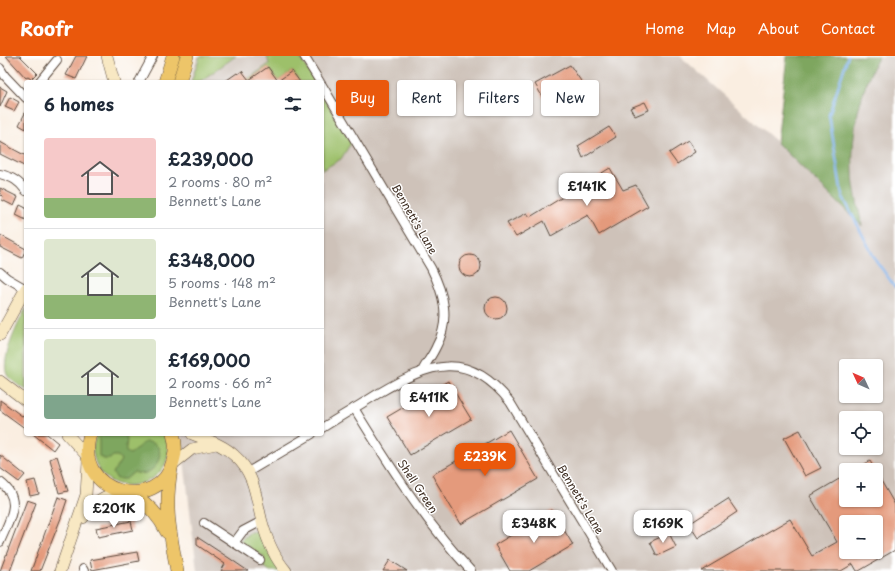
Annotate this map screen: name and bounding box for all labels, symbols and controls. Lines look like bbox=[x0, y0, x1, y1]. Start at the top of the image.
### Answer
text: Roofr bbox=[20, 14, 73, 42]
text: Home bbox=[645, 18, 684, 39]
text: Map bbox=[706, 18, 736, 39]
text: About bbox=[758, 18, 799, 39]
text: Contact bbox=[821, 18, 875, 39]
chip: Buy bbox=[336, 80, 389, 116]
chip: Rent bbox=[397, 80, 456, 116]
chip: Filters bbox=[464, 80, 533, 116]
chip: New bbox=[541, 80, 599, 116]
text: 6 homes bbox=[44, 91, 114, 117]
icon: filters bbox=[282, 93, 304, 115]
text: £239,000 bbox=[168, 146, 253, 172]
icon: home bbox=[76, 154, 124, 202]
text: 2 rooms · 80 m² bbox=[168, 172, 273, 191]
pin: £141K bbox=[559, 173, 615, 207]
text: £141K bbox=[567, 176, 607, 195]
street label: Bennett's Lane bbox=[388, 181, 442, 257]
text: Bennett's Lane bbox=[168, 191, 261, 210]
text: £348,000 bbox=[168, 247, 255, 273]
icon: home bbox=[76, 255, 124, 303]
text: 5 rooms · 148 m² bbox=[168, 273, 276, 292]
text: Bennett's Lane bbox=[168, 292, 261, 311]
text: £169,000 bbox=[168, 347, 250, 373]
icon: home bbox=[76, 355, 124, 403]
north arrow bbox=[839, 359, 883, 403]
map controls bbox=[839, 359, 883, 559]
text: 2 rooms · 66 m² bbox=[168, 373, 272, 392]
pin: £411K bbox=[401, 384, 457, 418]
text: £411K bbox=[409, 387, 449, 406]
text: Bennett's Lane bbox=[168, 392, 261, 411]
button: locate bbox=[839, 411, 883, 455]
pin: £239K bbox=[457, 443, 513, 477]
text: £239K bbox=[463, 446, 507, 465]
street label: Shell Green bbox=[394, 456, 442, 516]
street label: Bennett's Lane bbox=[553, 461, 609, 537]
button: + bbox=[839, 463, 883, 507]
pin: £201K bbox=[86, 495, 142, 529]
text: £201K bbox=[93, 498, 135, 517]
pin: £348K bbox=[506, 510, 562, 544]
pin: £169K bbox=[635, 510, 691, 544]
text: £348K bbox=[512, 513, 556, 532]
text: £169K bbox=[643, 513, 683, 532]
button: − bbox=[839, 515, 883, 559]

